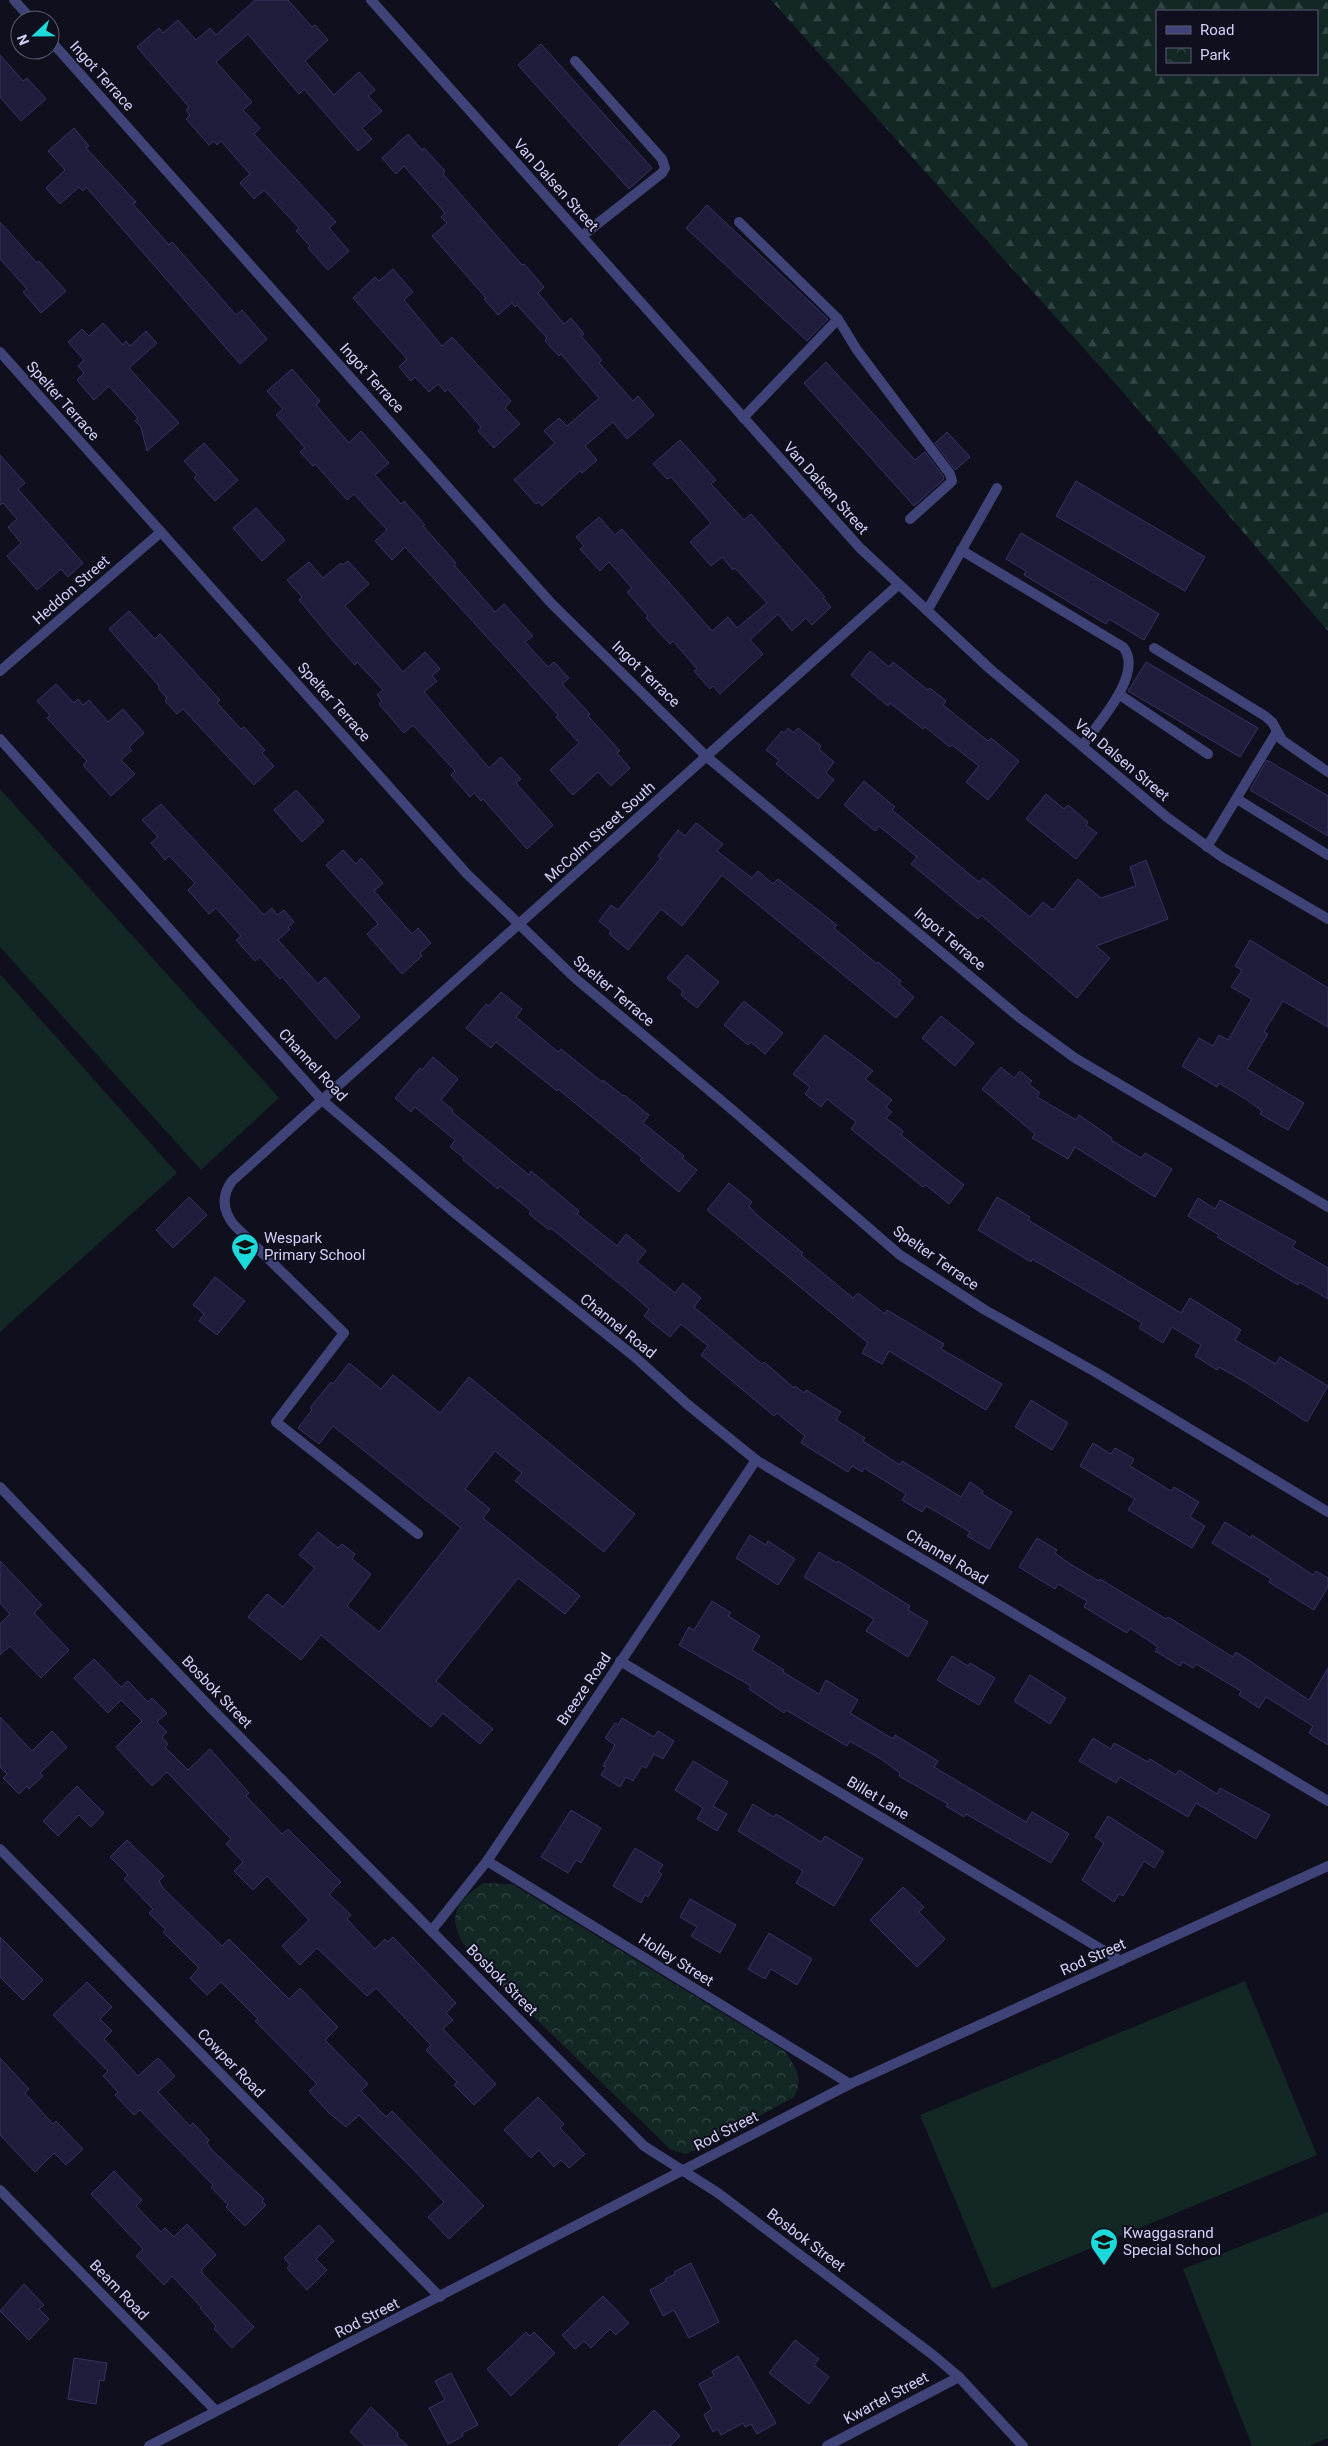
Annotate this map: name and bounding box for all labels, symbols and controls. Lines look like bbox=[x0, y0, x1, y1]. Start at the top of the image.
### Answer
north arrow bbox=[10, 10, 60, 60]
legend bbox=[1156, 10, 1318, 75]
text: Road bbox=[1200, 21, 1234, 39]
text: N bbox=[14, 32, 32, 47]
street label: Ingot Terrace bbox=[66, 37, 138, 115]
text: Park bbox=[1200, 46, 1231, 64]
street label: Van Dalsen Street bbox=[510, 135, 602, 235]
street label: Ingot Terrace bbox=[336, 339, 408, 417]
street label: Spelter Terrace bbox=[23, 358, 103, 444]
street label: Van Dalsen Street bbox=[780, 438, 872, 538]
street label: Heddon Street bbox=[29, 552, 113, 628]
street label: Ingot Terrace bbox=[608, 637, 684, 711]
street label: Spelter Terrace bbox=[294, 659, 374, 745]
street label: Van Dalsen Street bbox=[1071, 715, 1173, 805]
street label: McColm Street South bbox=[541, 778, 659, 886]
street label: Ingot Terrace bbox=[911, 904, 989, 974]
street label: Spelter Terrace bbox=[570, 952, 658, 1030]
street label: Channel Road bbox=[275, 1025, 351, 1105]
street label: Spelter Terrace bbox=[890, 1222, 982, 1294]
place label: Wespark Primary School bbox=[264, 1229, 365, 1264]
school or university icon: Wespark Primary School bbox=[230, 1232, 260, 1271]
street label: Channel Road bbox=[576, 1290, 660, 1362]
street label: Channel Road bbox=[903, 1525, 991, 1589]
street label: Breeze Road bbox=[553, 1649, 615, 1729]
street label: Bosbok Street bbox=[178, 1652, 256, 1732]
street label: Billet Lane bbox=[844, 1772, 912, 1824]
street label: Holley Street bbox=[635, 1930, 717, 1990]
street label: Rod Street bbox=[1058, 1935, 1129, 1979]
street label: Bosbok Street bbox=[463, 1941, 541, 2019]
street label: Cowper Road bbox=[194, 2025, 268, 2101]
street label: Rod Street bbox=[691, 2107, 761, 2155]
street label: Bosbok Street bbox=[763, 2205, 849, 2275]
place label: Kwaggasrand Special School bbox=[1123, 2224, 1221, 2259]
school or university icon: Kwaggasrand Special School bbox=[1089, 2227, 1119, 2266]
street label: Beam Road bbox=[86, 2256, 152, 2324]
street label: Rod Street bbox=[332, 2294, 402, 2342]
street label: Kwartel Street bbox=[840, 2368, 932, 2428]

